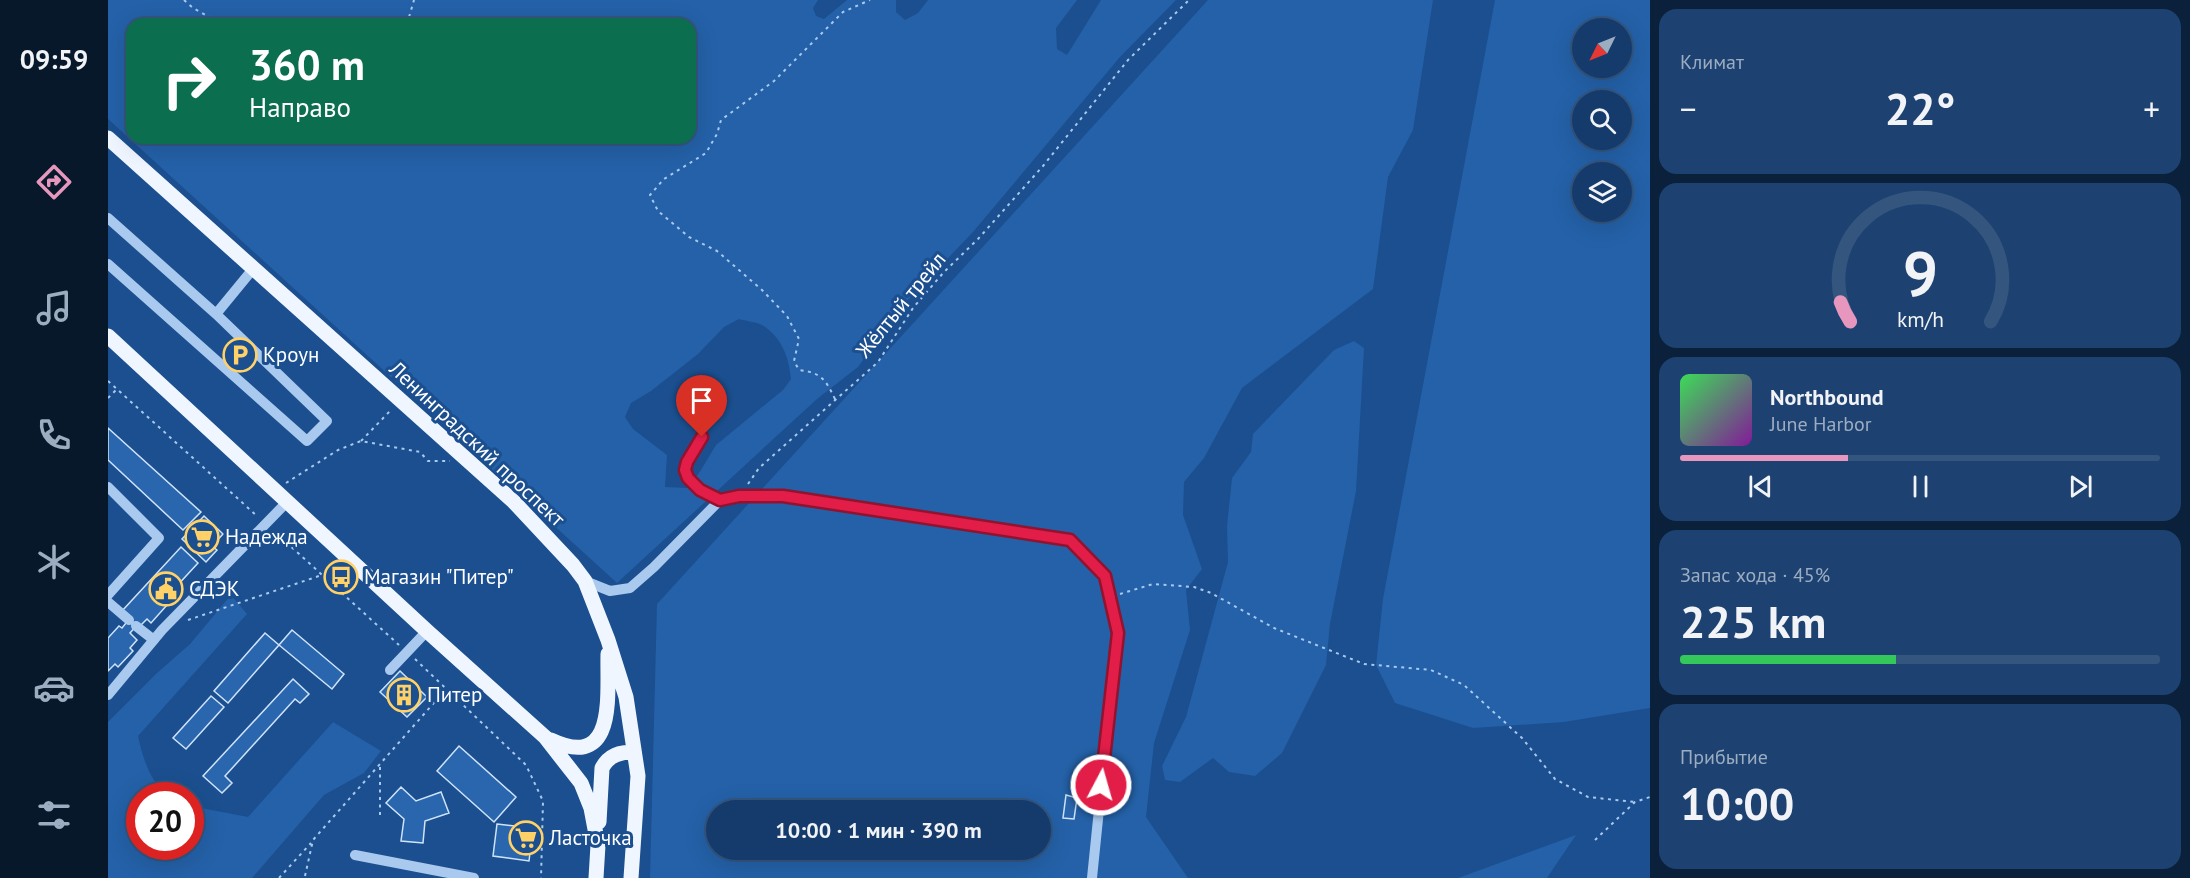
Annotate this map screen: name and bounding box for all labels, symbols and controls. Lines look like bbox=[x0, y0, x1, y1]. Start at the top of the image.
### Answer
north arrow bbox=[1572, 18, 1632, 78]
map controls bbox=[1572, 18, 1632, 222]
text: 360 m bbox=[249, 37, 365, 92]
text: 09:59 bbox=[20, 42, 88, 76]
icon: right bbox=[150, 42, 228, 120]
text: Климат bbox=[1680, 49, 1744, 75]
text: 22° bbox=[1885, 79, 1955, 137]
text: − bbox=[1680, 87, 1697, 130]
text: + bbox=[2143, 87, 2160, 130]
text: Направо bbox=[249, 90, 351, 124]
button: search bbox=[1572, 90, 1632, 150]
icon: directions bbox=[33, 161, 75, 203]
button: layers bbox=[1572, 162, 1632, 222]
text: 9 bbox=[1902, 232, 1938, 313]
street label: Жёлтый трейл bbox=[849, 246, 951, 364]
icon: music bbox=[33, 287, 75, 329]
text: km/h bbox=[1896, 306, 1943, 334]
parking icon: Кроун bbox=[222, 337, 258, 373]
place label: Кроун bbox=[263, 341, 319, 368]
street label: Ленинградский проспект bbox=[383, 354, 571, 533]
pin bbox=[676, 375, 727, 437]
text: Northbound bbox=[1770, 383, 1884, 411]
icon: arrive bbox=[685, 384, 718, 417]
text: June Harbor bbox=[1770, 411, 1872, 437]
icon: phone bbox=[33, 414, 75, 456]
icon: previous bbox=[1744, 470, 1777, 503]
icon: pause bbox=[1904, 470, 1937, 503]
icon: next bbox=[2064, 470, 2097, 503]
supermarket icon: Надежда bbox=[184, 519, 220, 555]
place label: Надежда bbox=[225, 523, 308, 550]
icon: climate bbox=[33, 541, 75, 583]
bus stop icon: Магазин "Питер" bbox=[323, 559, 359, 595]
text: Запас хода · 45% bbox=[1680, 562, 1830, 588]
place label: Магазин "Питер" bbox=[364, 563, 514, 590]
public building icon: СДЭК bbox=[148, 571, 184, 607]
place label: СДЭК bbox=[189, 575, 240, 602]
text: 225 km bbox=[1680, 592, 1826, 650]
icon: car bbox=[33, 667, 75, 709]
building icon: Питер bbox=[386, 677, 422, 713]
place label: Питер bbox=[427, 681, 482, 708]
text: Прибытие bbox=[1680, 744, 1768, 770]
position arrow bbox=[1069, 753, 1133, 817]
text: 10:00 bbox=[1680, 774, 1794, 832]
speed limit sign: 20 bbox=[126, 782, 204, 860]
icon: filters bbox=[33, 794, 75, 836]
text: 10:00 · 1 мин · 390 m bbox=[775, 816, 982, 844]
supermarket icon: Ласточка bbox=[508, 820, 544, 856]
place label: Ласточка bbox=[548, 824, 632, 851]

